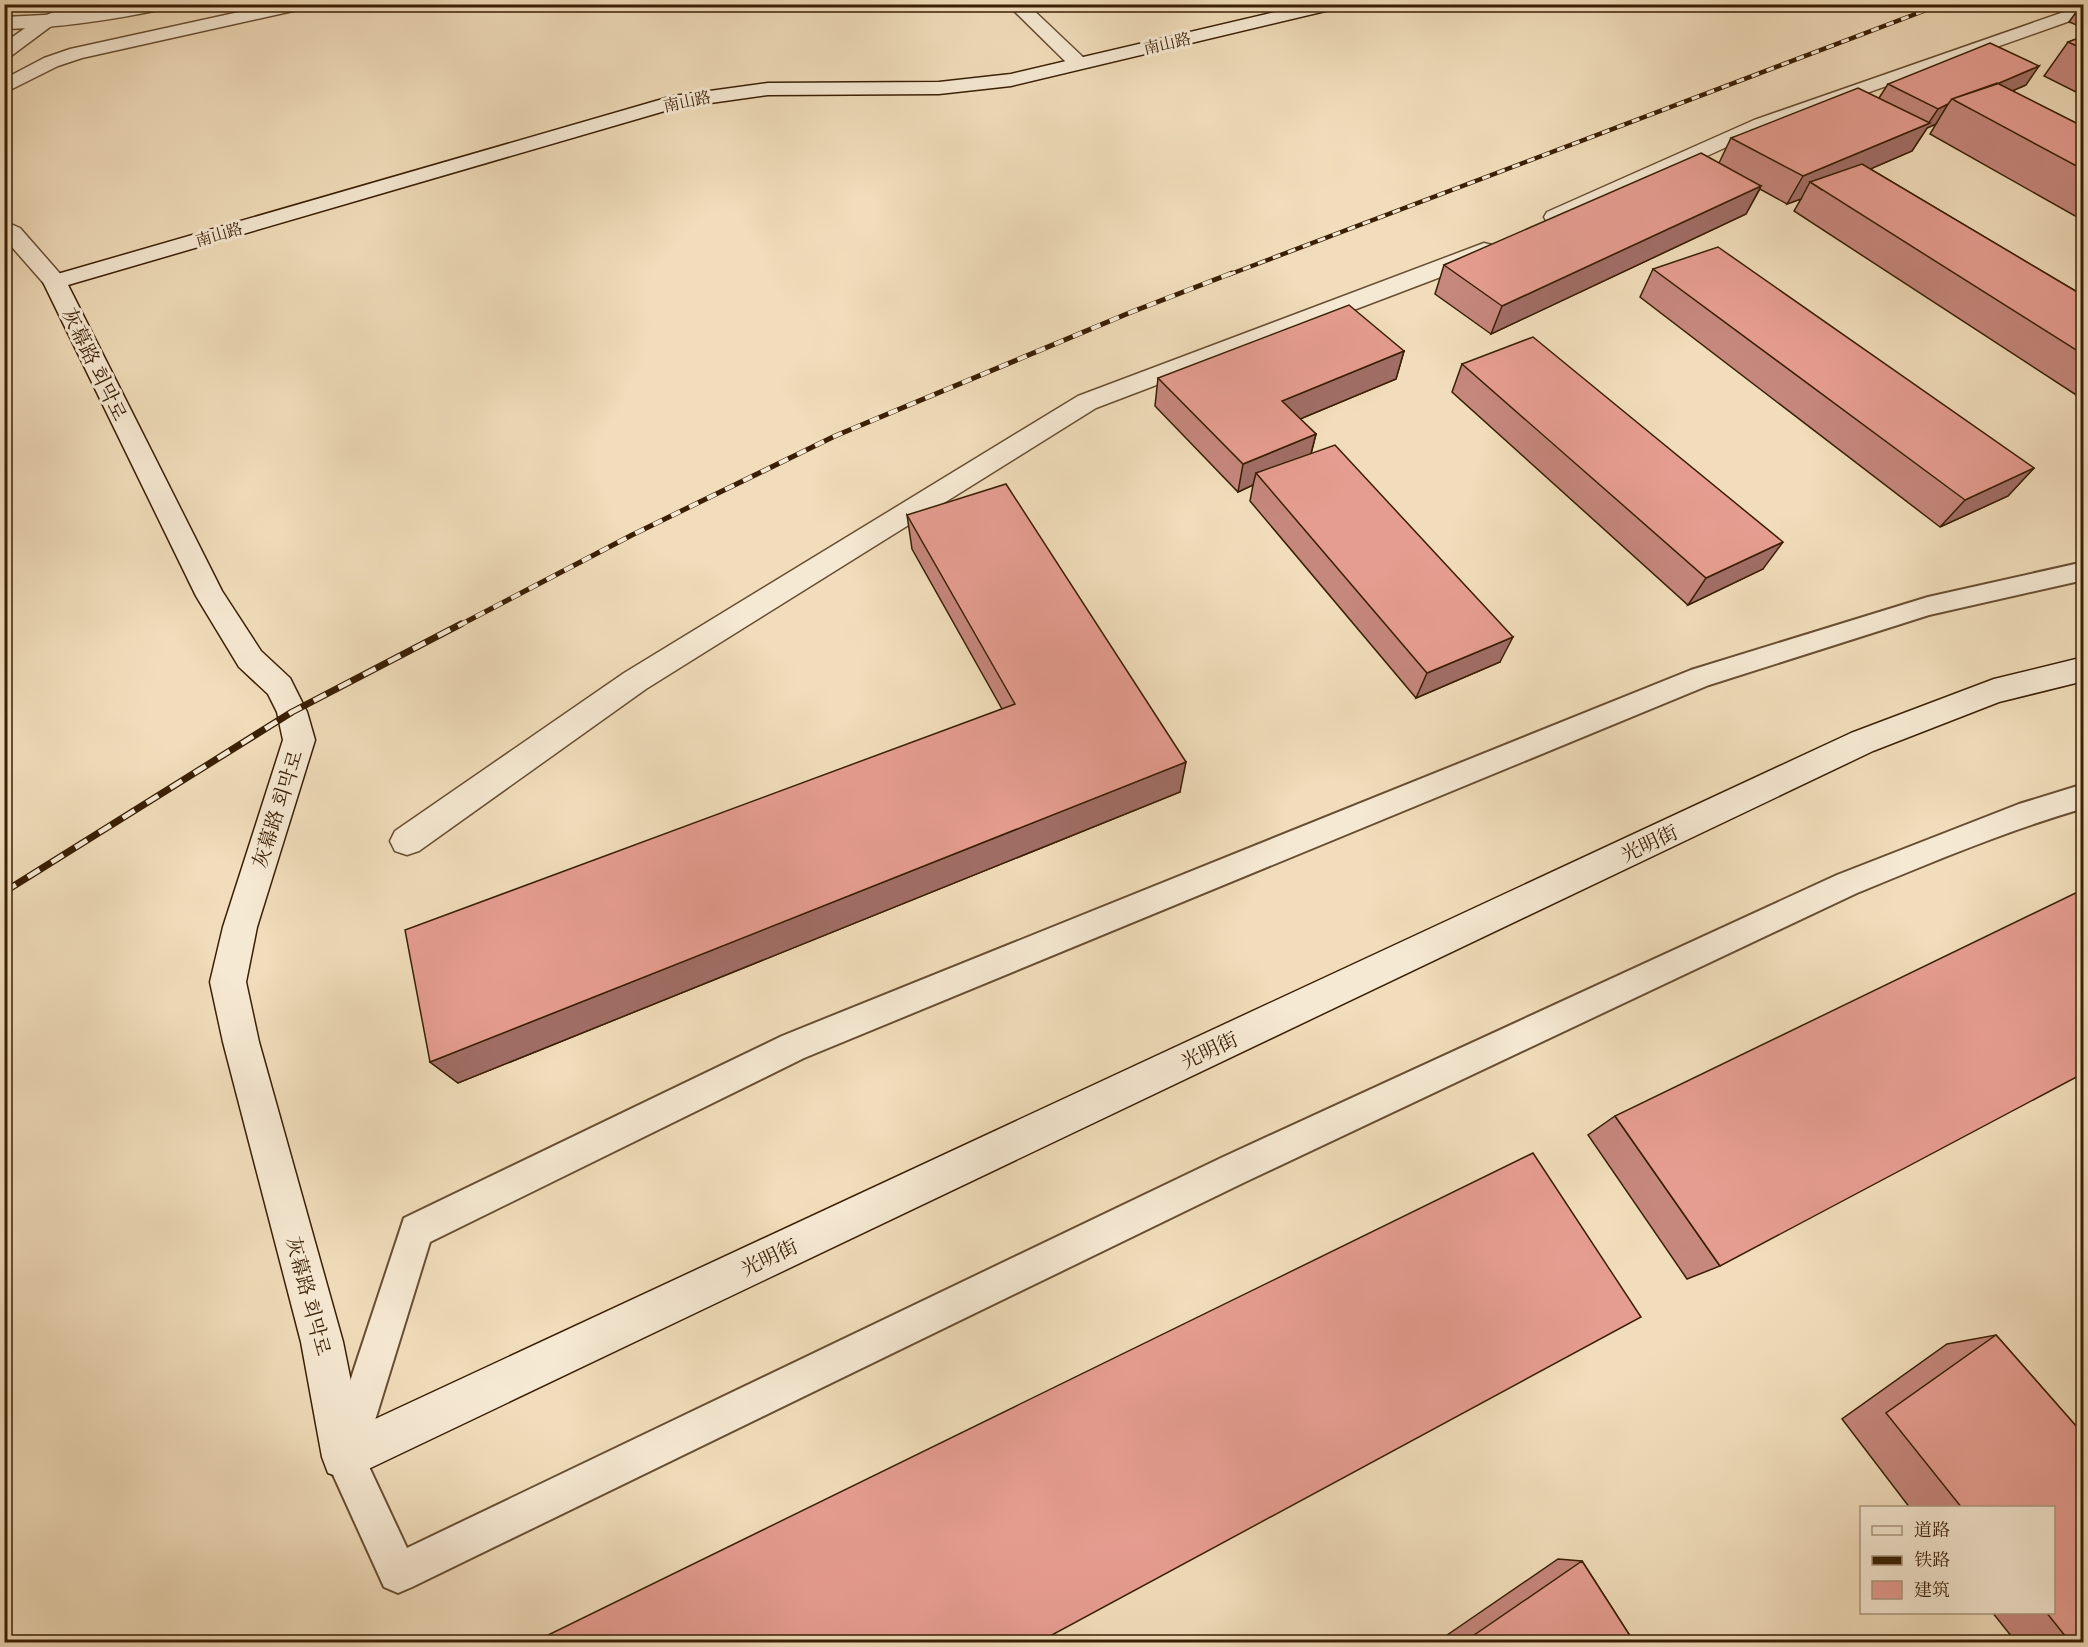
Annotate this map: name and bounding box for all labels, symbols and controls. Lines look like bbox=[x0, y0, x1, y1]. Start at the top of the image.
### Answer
street label: 南山路 bbox=[1141, 26, 1193, 60]
street label: 南山路 bbox=[661, 84, 713, 118]
street label: 南山路 bbox=[193, 216, 245, 252]
street label: 灰幕路 회막로 bbox=[55, 303, 135, 425]
street label: 灰幕路 회막로 bbox=[244, 746, 310, 872]
street label: 光明街 bbox=[1616, 817, 1682, 869]
street label: 光明街 bbox=[1176, 1024, 1242, 1076]
street label: 光明街 bbox=[736, 1231, 802, 1283]
street label: 灰幕路 회막로 bbox=[279, 1233, 339, 1359]
legend bbox=[1860, 1506, 2055, 1614]
text: 道路 bbox=[1914, 1516, 1950, 1543]
text: 铁路 bbox=[1914, 1546, 1950, 1573]
text: 建筑 bbox=[1914, 1576, 1950, 1603]

